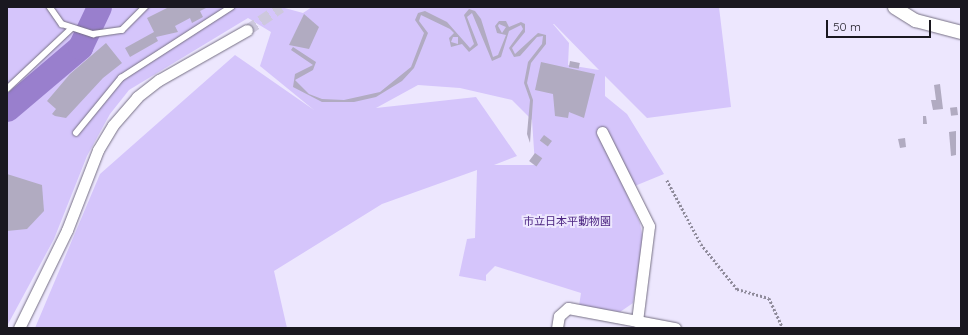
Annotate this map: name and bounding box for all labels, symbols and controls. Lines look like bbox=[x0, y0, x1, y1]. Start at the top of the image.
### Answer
scale bar bbox=[828, 12, 933, 38]
text: 50 m bbox=[833, 19, 861, 34]
park label: 市立日本平動物園 bbox=[523, 214, 611, 228]

